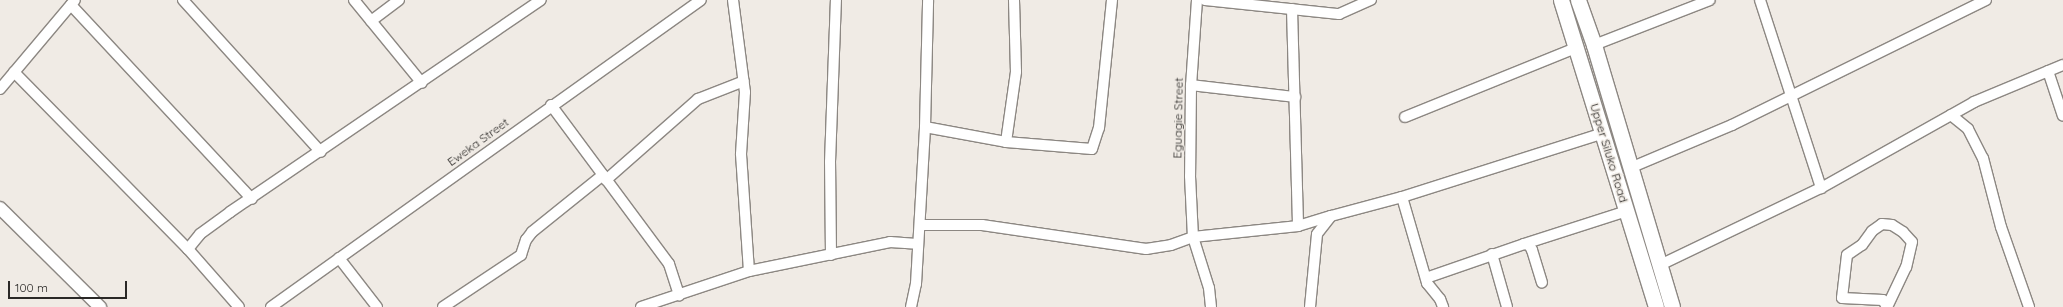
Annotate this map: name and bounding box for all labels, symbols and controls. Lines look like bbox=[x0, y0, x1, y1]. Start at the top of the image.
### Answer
street label: Eguagie Street bbox=[1170, 77, 1186, 159]
street label: Upper Siluko Road bbox=[1587, 102, 1631, 204]
street label: Eweka Street bbox=[445, 115, 511, 169]
scale bar bbox=[10, 273, 129, 299]
text: 100 m bbox=[15, 280, 48, 295]

